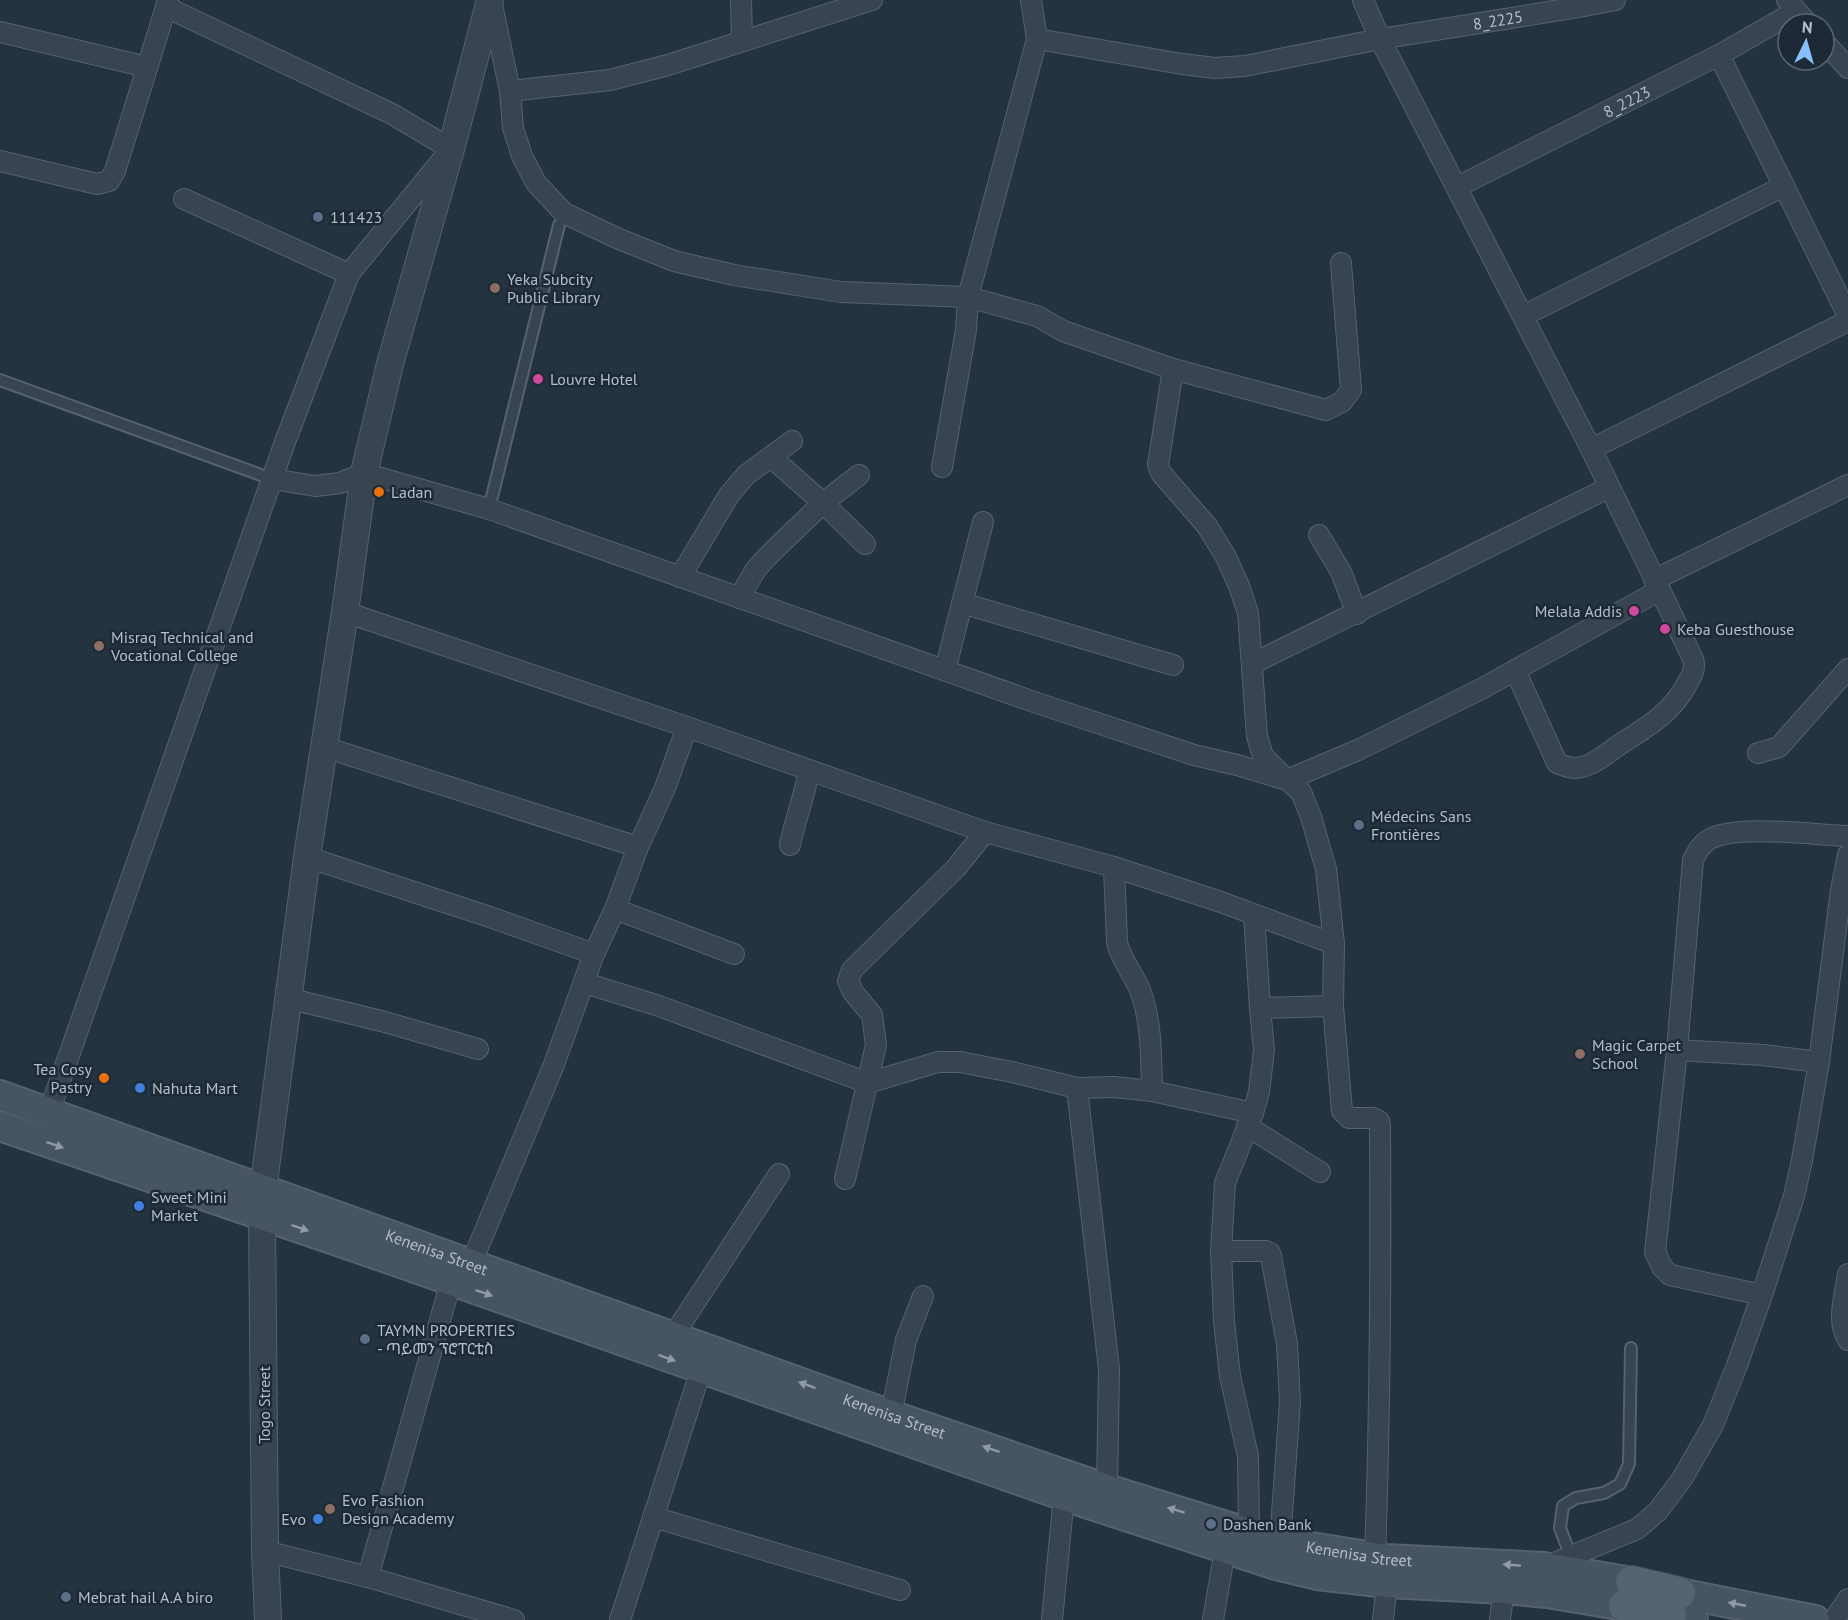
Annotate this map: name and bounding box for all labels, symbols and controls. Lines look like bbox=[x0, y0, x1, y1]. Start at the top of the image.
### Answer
street label: 8_2225 bbox=[1472, 6, 1524, 34]
north arrow bbox=[1776, 12, 1836, 72]
text: N bbox=[1801, 17, 1813, 37]
street label: 8_2223 bbox=[1600, 81, 1654, 122]
place label: 111423 bbox=[330, 207, 382, 227]
marker: 111423 bbox=[311, 210, 325, 224]
place label: Yeka Subcity Public Library bbox=[507, 269, 601, 307]
marker: Yeka Subcity Public Library bbox=[488, 281, 502, 295]
place label: Louvre Hotel bbox=[550, 369, 638, 389]
marker: Louvre Hotel bbox=[531, 372, 545, 386]
place label: Ladan bbox=[391, 482, 432, 502]
marker: Ladan bbox=[372, 485, 386, 499]
place label: Melala Addis bbox=[1535, 601, 1622, 621]
marker: Melala Addis bbox=[1627, 604, 1641, 618]
place label: Keba Guesthouse bbox=[1677, 619, 1795, 639]
marker: Keba Guesthouse bbox=[1658, 622, 1672, 636]
place label: Misraq Technical and Vocational College bbox=[110, 627, 254, 665]
marker: Misraq Technical and Vocational College bbox=[92, 639, 106, 653]
place label: Médecins Sans Frontières bbox=[1371, 806, 1472, 844]
marker: Médecins Sans Frontières bbox=[1352, 818, 1366, 832]
place label: Magic Carpet School bbox=[1592, 1035, 1682, 1073]
marker: Magic Carpet School bbox=[1573, 1047, 1587, 1061]
place label: Tea Cosy Pastry bbox=[33, 1059, 93, 1097]
marker: Tea Cosy Pastry bbox=[97, 1071, 111, 1085]
place label: Nahuta Mart bbox=[152, 1078, 238, 1098]
marker: Nahuta Mart bbox=[133, 1081, 147, 1095]
one-way arrow bbox=[46, 1140, 64, 1150]
place label: Sweet Mini Market bbox=[151, 1187, 227, 1225]
marker: Sweet Mini Market bbox=[132, 1199, 146, 1213]
one-way arrow bbox=[291, 1224, 309, 1233]
street label: Kenenisa Street bbox=[383, 1224, 491, 1280]
one-way arrow bbox=[475, 1288, 493, 1298]
place label: TAYMN PROPERTIES - ጣይመን ፕሮፐርቲስ bbox=[377, 1320, 515, 1358]
marker: TAYMN PROPERTIES - ጣይመን ፕሮፐርቲስ bbox=[358, 1332, 372, 1346]
one-way arrow bbox=[658, 1353, 676, 1363]
street label: Togo Street bbox=[254, 1366, 274, 1444]
one-way arrow bbox=[798, 1379, 816, 1389]
street label: Kenenisa Street bbox=[840, 1389, 948, 1443]
one-way arrow bbox=[982, 1444, 1000, 1454]
place label: Evo Fashion Design Academy bbox=[342, 1490, 455, 1528]
marker: Evo Fashion Design Academy bbox=[323, 1502, 337, 1516]
one-way arrow bbox=[1167, 1505, 1185, 1514]
place label: Evo bbox=[281, 1509, 306, 1529]
marker: Evo bbox=[311, 1512, 325, 1526]
place label: Dashen Bank bbox=[1223, 1514, 1312, 1534]
marker: Dashen Bank bbox=[1204, 1517, 1218, 1531]
street label: Kenenisa Street bbox=[1305, 1536, 1413, 1570]
one-way arrow bbox=[1503, 1560, 1522, 1570]
place label: Mebrat hail A.A biro bbox=[78, 1587, 213, 1607]
marker: Mebrat hail A.A biro bbox=[59, 1590, 73, 1604]
one-way arrow bbox=[1728, 1599, 1747, 1608]

